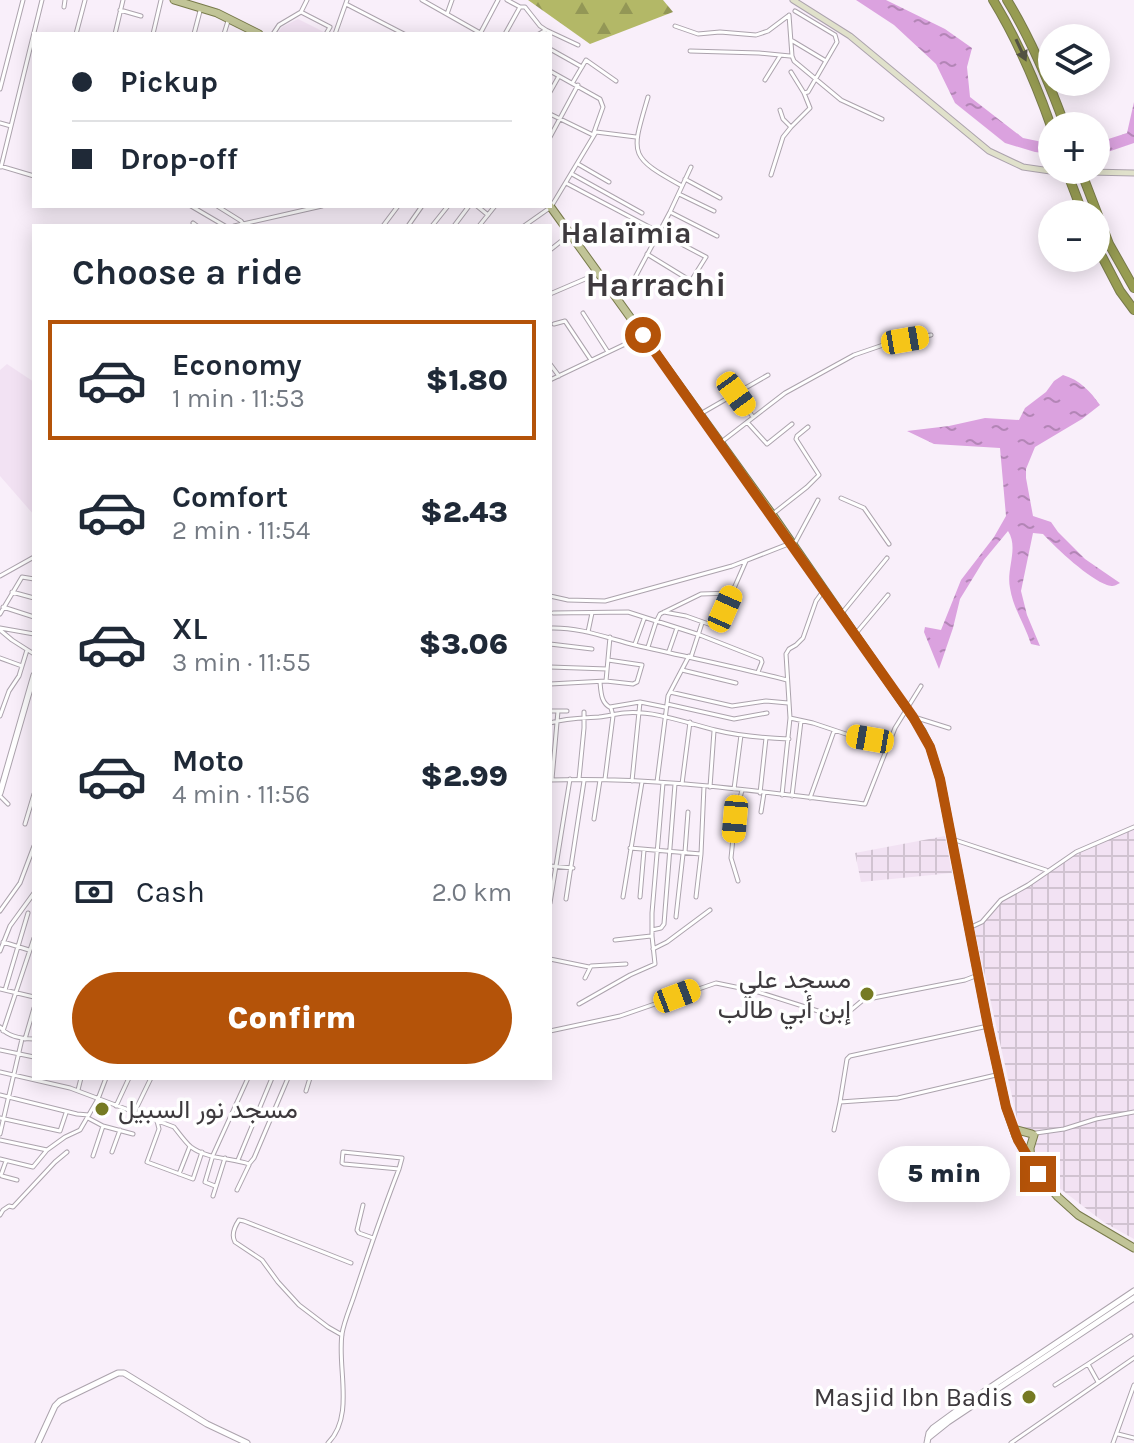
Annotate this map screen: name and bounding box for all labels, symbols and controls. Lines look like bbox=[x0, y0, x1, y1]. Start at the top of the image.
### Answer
map controls bbox=[1038, 24, 1110, 272]
button: layers bbox=[1038, 24, 1110, 96]
one-way arrow bbox=[1014, 39, 1028, 62]
text: Pickup bbox=[120, 64, 218, 100]
button: + bbox=[1038, 112, 1110, 184]
text: Drop-off bbox=[120, 141, 238, 177]
button: − bbox=[1038, 200, 1110, 272]
district label: Halaïmia bbox=[560, 215, 692, 251]
text: Choose a ride bbox=[72, 251, 302, 293]
district label: Harrachi bbox=[586, 265, 726, 305]
route start bbox=[625, 317, 661, 353]
car bbox=[879, 324, 931, 356]
icon: car bbox=[76, 344, 148, 416]
text: Economy bbox=[172, 347, 302, 383]
text: $1.80 bbox=[426, 362, 508, 398]
car bbox=[712, 368, 760, 420]
text: 1 min · 11:53 bbox=[172, 383, 305, 414]
icon: car bbox=[76, 476, 148, 548]
text: Comfort bbox=[172, 479, 288, 515]
text: $2.43 bbox=[420, 494, 508, 530]
text: 2 min · 11:54 bbox=[172, 515, 310, 546]
car bbox=[704, 582, 746, 636]
icon: car bbox=[76, 608, 148, 680]
text: XL bbox=[172, 611, 207, 647]
text: $3.06 bbox=[419, 626, 508, 662]
text: 3 min · 11:55 bbox=[172, 647, 311, 678]
car bbox=[844, 723, 896, 755]
icon: car bbox=[76, 740, 148, 812]
text: Moto bbox=[172, 743, 244, 779]
text: $2.99 bbox=[420, 758, 508, 794]
text: 4 min · 11:56 bbox=[172, 779, 310, 810]
car bbox=[721, 794, 749, 844]
icon: cash bbox=[72, 870, 116, 914]
text: Cash bbox=[136, 874, 205, 910]
text: 2.0 km bbox=[432, 877, 512, 908]
place label: مسجد علي إبن أبي طالب bbox=[718, 964, 851, 1030]
button: Confirm bbox=[72, 972, 512, 1064]
car bbox=[650, 976, 704, 1016]
marker: مسجد علي إبن أبي طالب bbox=[858, 985, 876, 1003]
place label: مسجد نور السبيل bbox=[118, 1094, 298, 1125]
marker: مسجد نور السبيل bbox=[93, 1100, 111, 1118]
callout: 5 min bbox=[878, 1146, 1010, 1202]
route end bbox=[1020, 1156, 1056, 1192]
text: 5 min bbox=[907, 1158, 981, 1189]
place label: Masjid Ibn Badis bbox=[814, 1382, 1013, 1413]
marker: Masjid Ibn Badis bbox=[1020, 1388, 1038, 1406]

